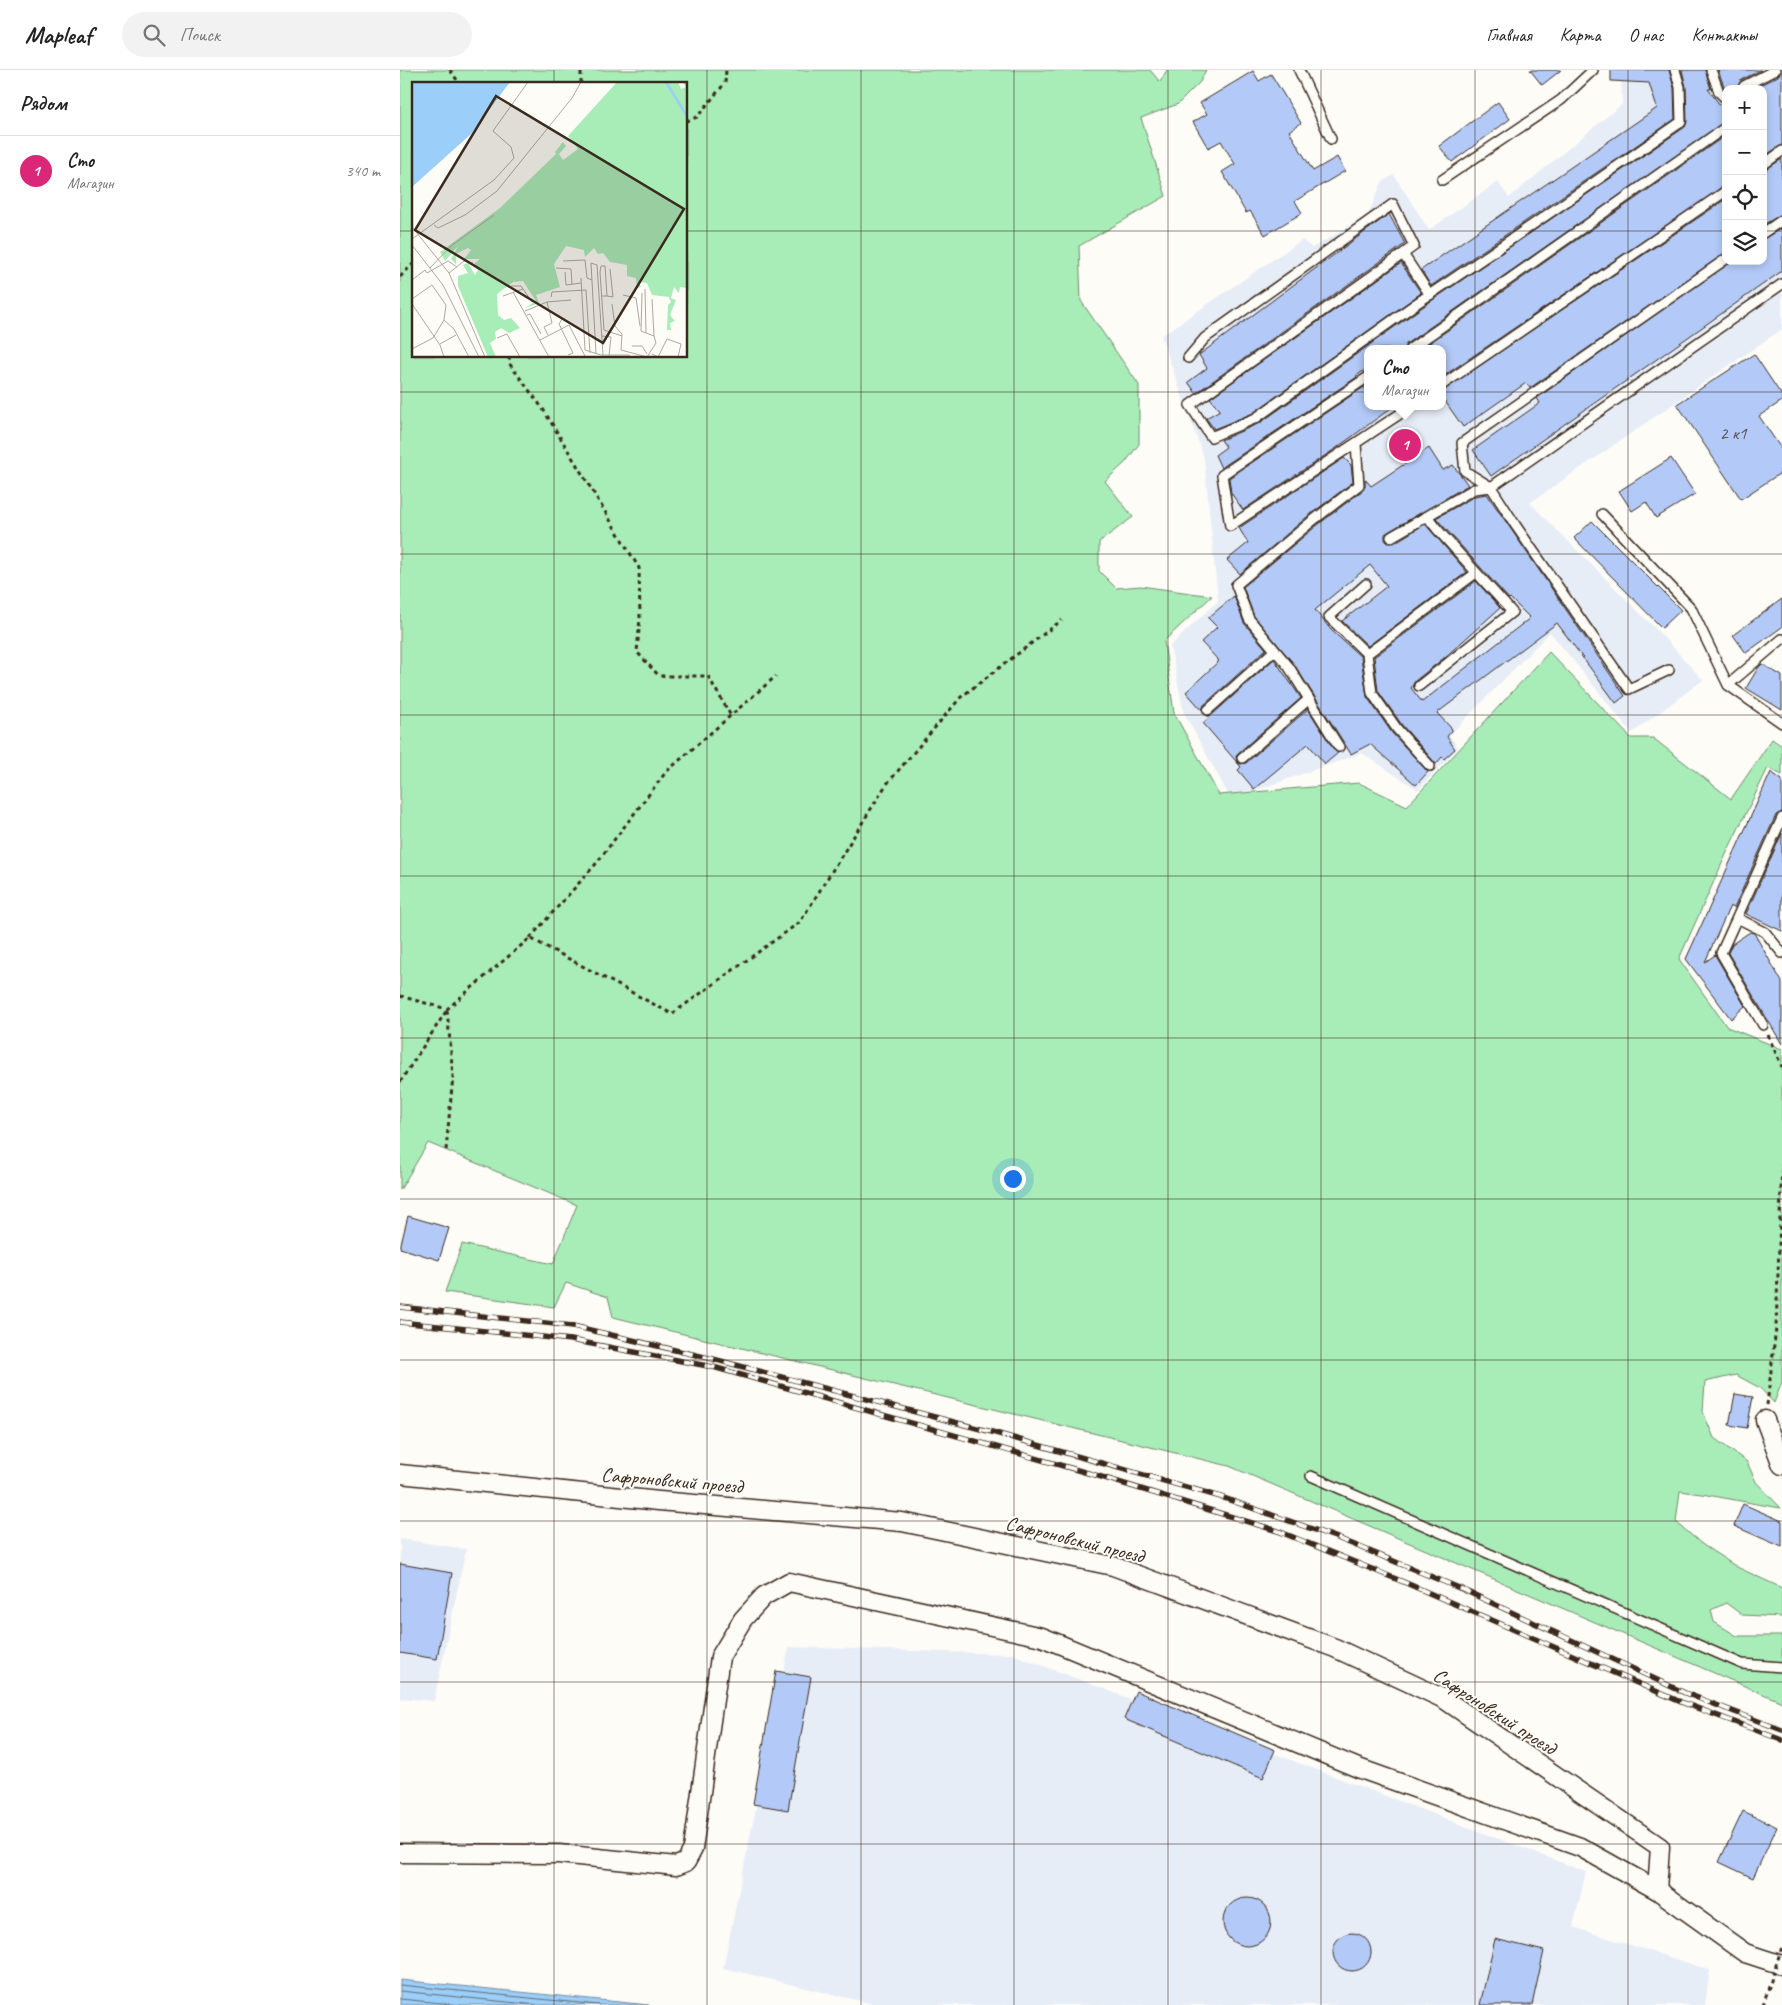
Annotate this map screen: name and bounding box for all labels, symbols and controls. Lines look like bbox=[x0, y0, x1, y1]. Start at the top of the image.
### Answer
search box bbox=[122, 12, 472, 57]
text: Mapleaf bbox=[25, 20, 92, 50]
icon: search bbox=[140, 21, 168, 49]
text: Поиск bbox=[180, 23, 220, 47]
text: Главная bbox=[1487, 24, 1532, 46]
text: Карта bbox=[1560, 24, 1601, 46]
text: О нас bbox=[1629, 24, 1664, 46]
text: Контакты bbox=[1692, 24, 1757, 46]
inset map bbox=[412, 82, 688, 358]
map controls bbox=[1722, 85, 1767, 265]
button: + bbox=[1722, 85, 1767, 130]
text: Рядом bbox=[20, 90, 67, 116]
button: − bbox=[1722, 130, 1767, 175]
text: Сто bbox=[67, 149, 94, 173]
text: 1 bbox=[32, 161, 40, 181]
text: 340 m bbox=[346, 161, 380, 181]
text: Магазин bbox=[67, 173, 114, 193]
button: locate bbox=[1722, 175, 1767, 220]
button: layers bbox=[1722, 220, 1767, 265]
popup bbox=[1364, 345, 1446, 410]
text: Сто bbox=[1382, 356, 1409, 380]
text: Магазин bbox=[1382, 380, 1428, 400]
house number: 2 к1 bbox=[1719, 422, 1747, 444]
pin: 1 bbox=[1389, 426, 1421, 464]
your location bbox=[1000, 1166, 1026, 1192]
street label: Сафроновский проезд bbox=[600, 1462, 746, 1499]
street label: Сафроновский проезд bbox=[1003, 1510, 1149, 1569]
street label: Сафроновский проезд bbox=[1428, 1662, 1563, 1762]

